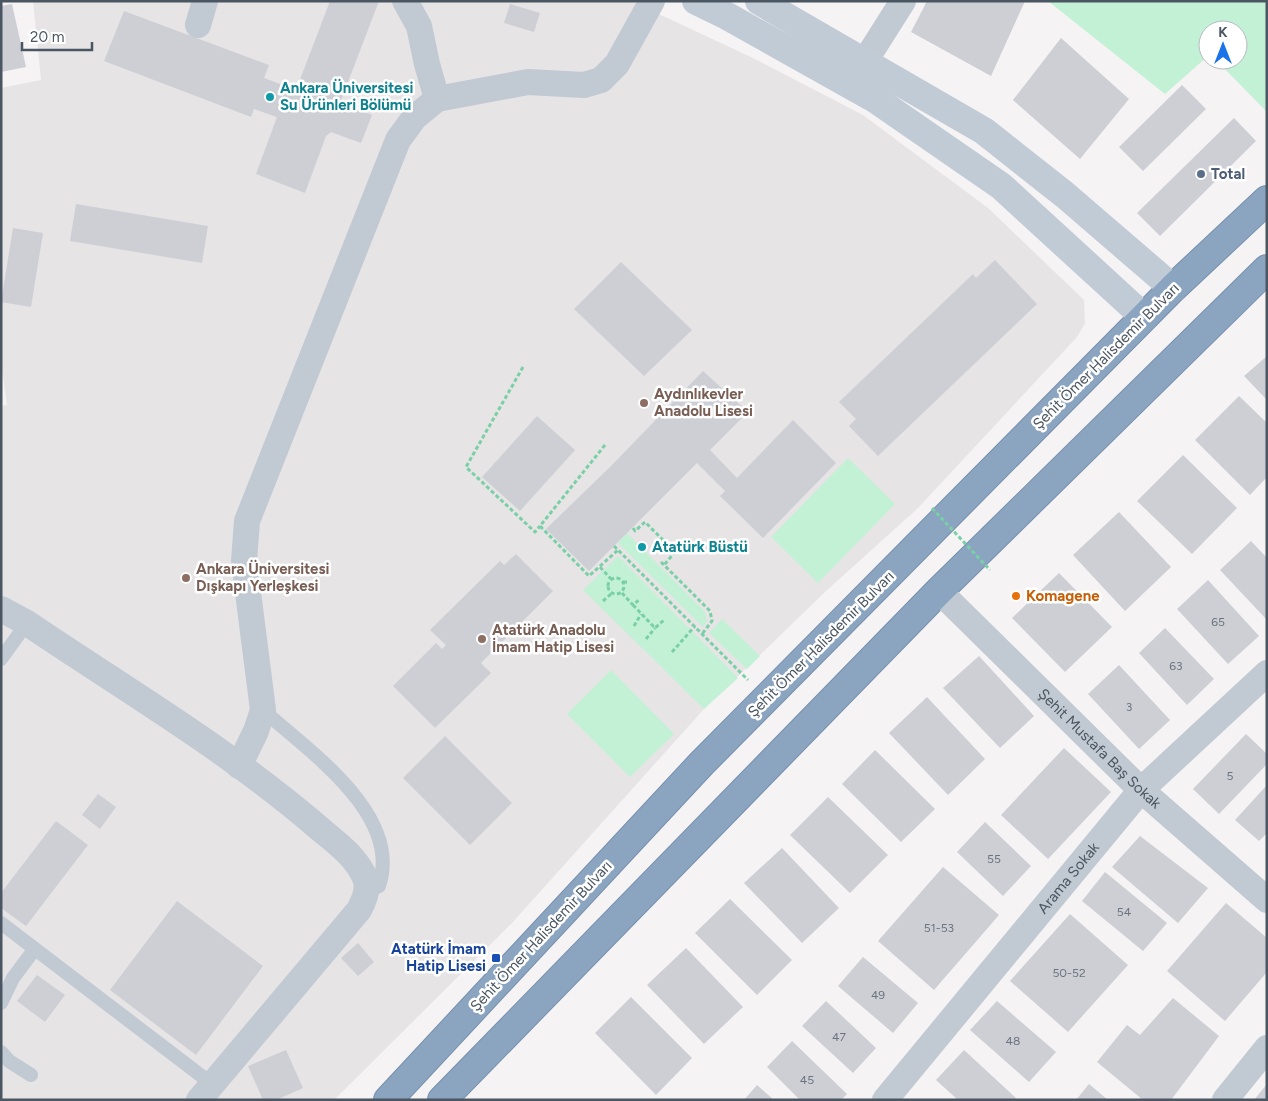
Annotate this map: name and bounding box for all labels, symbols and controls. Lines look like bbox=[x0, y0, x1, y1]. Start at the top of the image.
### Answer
scale bar bbox=[22, 20, 92, 52]
north arrow bbox=[1198, 20, 1248, 70]
text: K bbox=[1218, 24, 1228, 41]
text: 20 m bbox=[30, 28, 64, 46]
place label: Ankara Üniversitesi Su Ürünleri Bölümü bbox=[280, 78, 413, 114]
marker: Ankara Üniversitesi Su Ürünleri Bölümü bbox=[264, 91, 276, 103]
place label: Total bbox=[1211, 165, 1245, 183]
marker: Total bbox=[1195, 168, 1207, 180]
street label: Şehit Ömer Halisdemir Bulvarı bbox=[1029, 279, 1183, 433]
place label: Aydınlıkevler Anadolu Lisesi bbox=[654, 385, 753, 420]
marker: Aydınlıkevler Anadolu Lisesi bbox=[638, 397, 650, 409]
place label: Atatürk Büstü bbox=[652, 538, 748, 556]
marker: Atatürk Büstü bbox=[636, 541, 648, 553]
place label: Ankara Üniversitesi Dışkapı Yerleşkesi bbox=[196, 559, 329, 595]
street label: Şehit Ömer Halisdemir Bulvarı bbox=[744, 567, 898, 721]
marker: Ankara Üniversitesi Dışkapı Yerleşkesi bbox=[180, 572, 192, 584]
place label: Komagene bbox=[1026, 587, 1100, 605]
marker: Komagene bbox=[1010, 590, 1022, 602]
house number: 65 bbox=[1211, 615, 1225, 629]
place label: Atatürk Anadolu İmam Hatip Lisesi bbox=[492, 621, 614, 656]
marker: Atatürk Anadolu İmam Hatip Lisesi bbox=[476, 633, 488, 645]
house number: 63 bbox=[1169, 659, 1183, 673]
street label: Şehit Mustafa Baş Sokak bbox=[1034, 685, 1165, 813]
house number: 3 bbox=[1126, 700, 1132, 714]
house number: 5 bbox=[1227, 769, 1234, 783]
street label: Arama Sokak bbox=[1034, 838, 1103, 917]
house number: 55 bbox=[987, 852, 1001, 866]
street label: Şehit Ömer Halisdemir Bulvarı bbox=[466, 857, 616, 1015]
house number: 54 bbox=[1117, 905, 1132, 919]
house number: 51-53 bbox=[924, 921, 954, 935]
place label: Atatürk İmam Hatip Lisesi bbox=[391, 939, 486, 975]
marker: Atatürk İmam Hatip Lisesi bbox=[490, 952, 502, 964]
house number: 50-52 bbox=[1052, 966, 1086, 980]
house number: 49 bbox=[871, 988, 885, 1002]
house number: 47 bbox=[832, 1030, 846, 1044]
house number: 48 bbox=[1006, 1034, 1020, 1048]
house number: 45 bbox=[800, 1073, 814, 1087]

